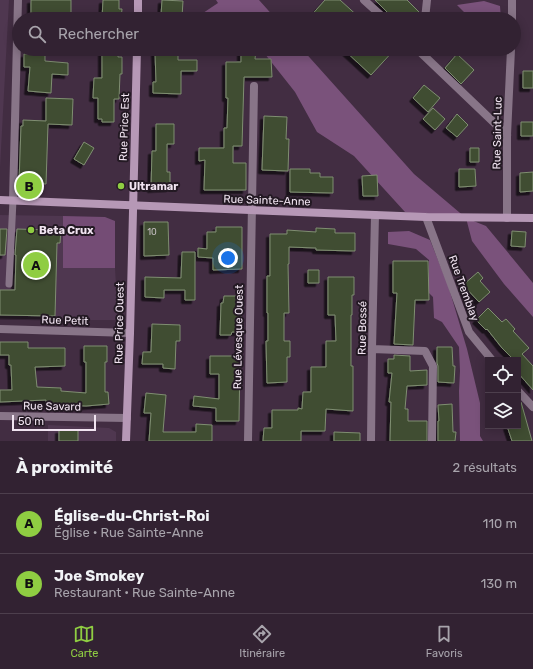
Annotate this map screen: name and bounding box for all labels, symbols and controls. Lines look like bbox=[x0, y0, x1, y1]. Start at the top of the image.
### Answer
search box bbox=[12, 12, 521, 56]
icon: search bbox=[26, 23, 48, 45]
text: Rechercher bbox=[58, 25, 139, 43]
street label: Rue Price Est bbox=[117, 92, 132, 161]
street label: Rue Saint-Luc bbox=[490, 96, 505, 170]
pin: B bbox=[16, 171, 42, 201]
place label: Ultramar bbox=[129, 180, 178, 193]
marker: Ultramar bbox=[116, 181, 126, 191]
street label: Rue Sainte-Anne bbox=[223, 192, 311, 209]
place label: Beta Crux bbox=[39, 224, 94, 237]
marker: Beta Crux bbox=[26, 225, 36, 235]
house number: 10 bbox=[147, 227, 157, 237]
your location bbox=[218, 248, 238, 268]
pin: A bbox=[23, 250, 49, 280]
street label: Rue Tremblay bbox=[446, 253, 481, 323]
street label: Rue Price Ouest bbox=[112, 281, 127, 364]
street label: Rue Lévesque Ouest bbox=[231, 284, 246, 389]
street label: Rue Bossé bbox=[356, 301, 369, 355]
street label: Rue Petit bbox=[41, 313, 89, 328]
map controls bbox=[485, 357, 521, 429]
button: locate bbox=[485, 357, 521, 393]
button: layers bbox=[485, 393, 521, 429]
street label: Rue Savard bbox=[23, 399, 81, 414]
scale bar bbox=[12, 413, 96, 432]
text: 50 m bbox=[18, 415, 44, 428]
text: À proximité bbox=[16, 457, 113, 477]
text: 2 résultats bbox=[453, 460, 517, 475]
text: Église-du-Christ-Roi bbox=[54, 507, 210, 525]
text: A bbox=[24, 516, 34, 531]
text: 110 m bbox=[483, 516, 517, 531]
text: Église · Rue Sainte-Anne bbox=[54, 525, 204, 540]
text: Joe Smokey bbox=[54, 567, 144, 585]
text: B bbox=[24, 576, 34, 591]
text: 130 m bbox=[481, 576, 517, 591]
text: Restaurant · Rue Sainte-Anne bbox=[54, 585, 235, 600]
tab: Carte bbox=[70, 623, 98, 660]
tab: Itinéraire bbox=[239, 623, 285, 660]
tab: Favoris bbox=[426, 623, 463, 660]

